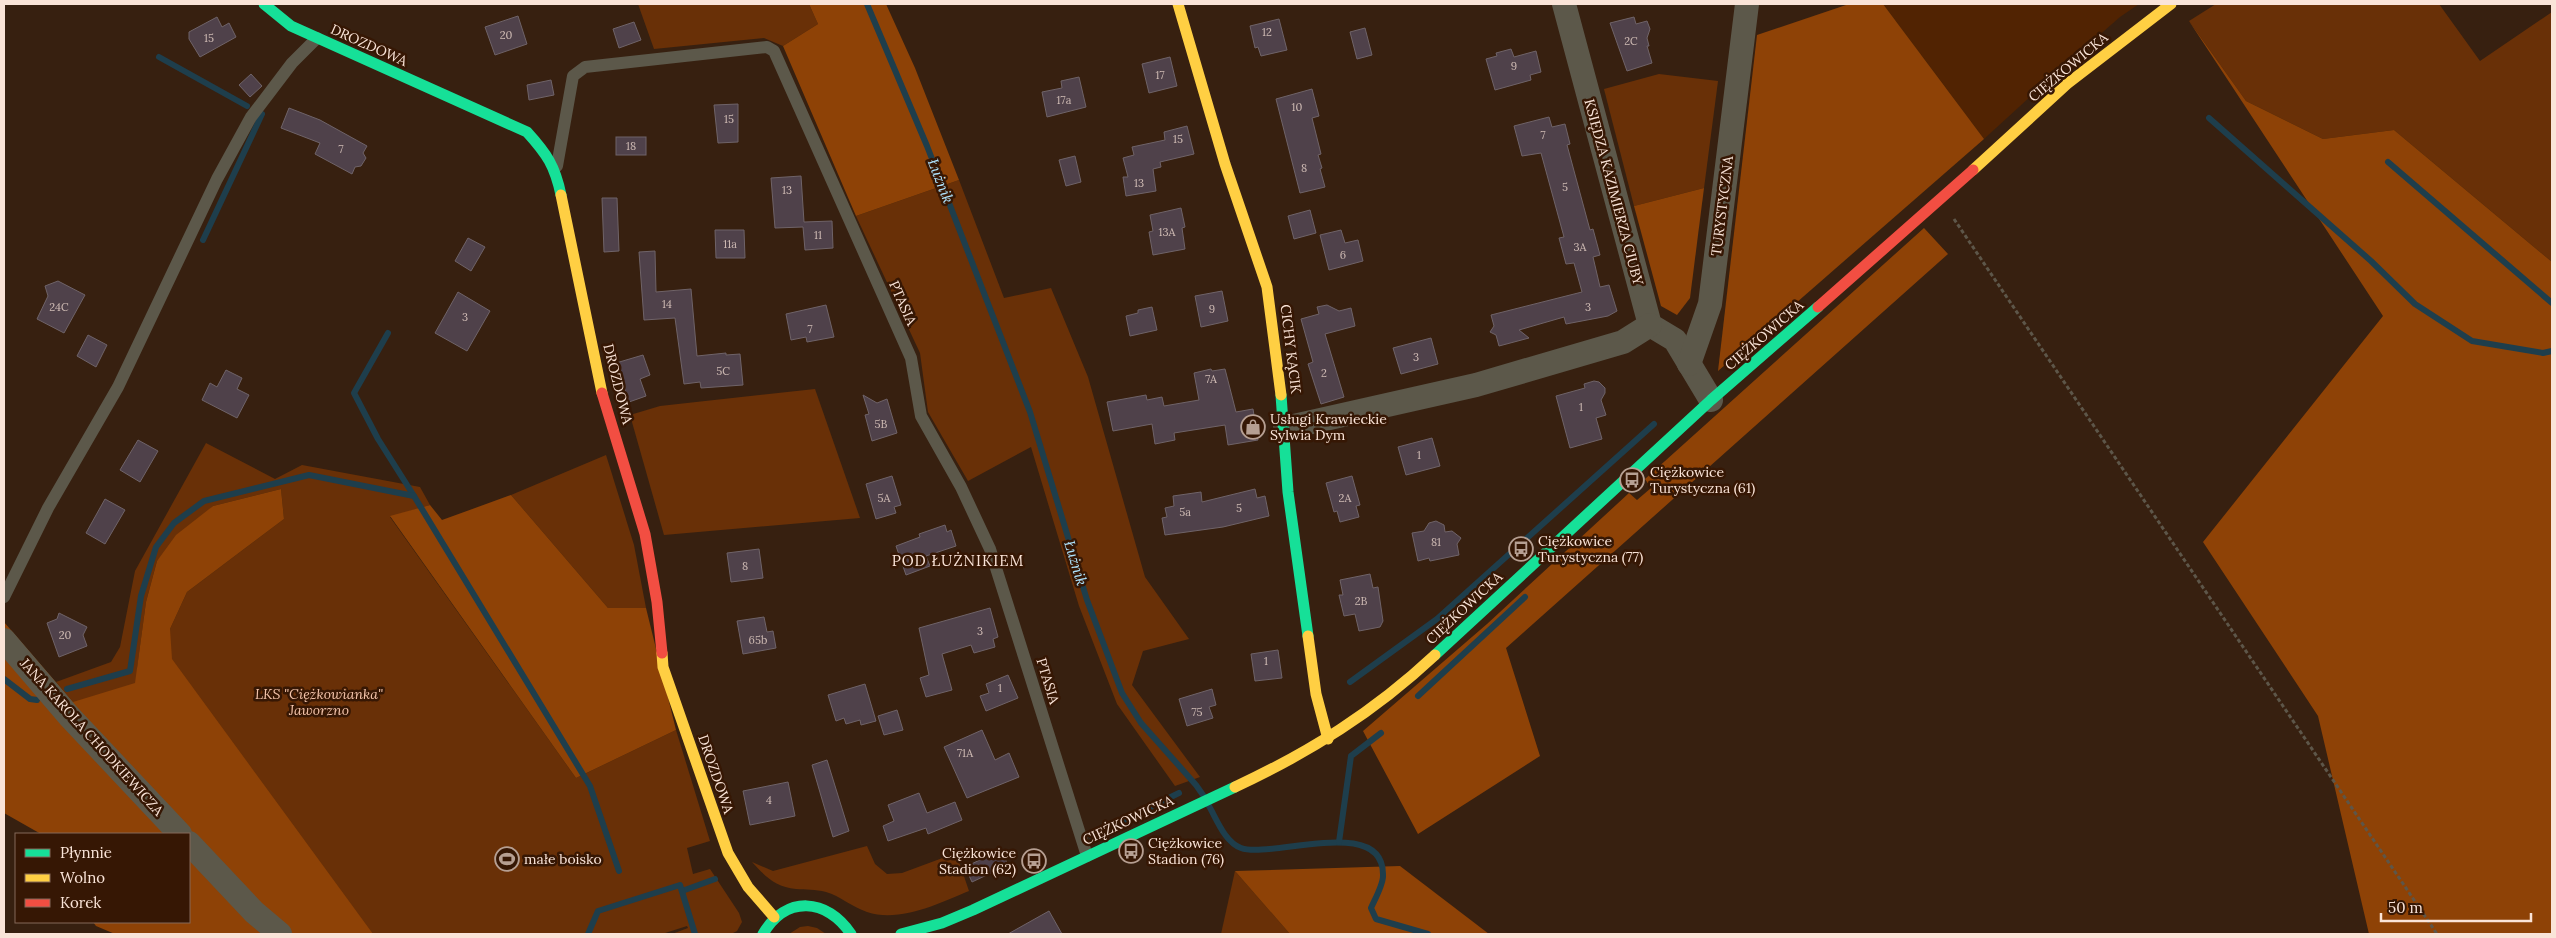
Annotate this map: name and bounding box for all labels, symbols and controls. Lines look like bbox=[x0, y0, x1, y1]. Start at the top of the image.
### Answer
street label: DROZDOWA bbox=[328, 20, 410, 70]
house number: 12 bbox=[1262, 25, 1272, 39]
house number: 20 bbox=[500, 28, 513, 42]
street label: CIĘŻKOWICKA bbox=[2024, 28, 2112, 106]
house number: 15 bbox=[204, 31, 214, 45]
house number: 2C bbox=[1624, 34, 1638, 48]
house number: 9 bbox=[1511, 59, 1517, 73]
house number: 17 bbox=[1155, 68, 1165, 82]
house number: 17a bbox=[1057, 93, 1072, 107]
street label: KSIĘDZA KAZIMIERZA CIUBY bbox=[1580, 97, 1648, 288]
house number: 10 bbox=[1292, 100, 1303, 114]
house number: 15 bbox=[724, 112, 734, 126]
house number: 7 bbox=[1540, 128, 1546, 142]
house number: 15 bbox=[1173, 132, 1183, 146]
house number: 18 bbox=[626, 139, 636, 153]
house number: 7 bbox=[338, 142, 344, 156]
street label: TURYSTYCZNA bbox=[1707, 155, 1737, 257]
water label: Łużnik bbox=[924, 156, 958, 206]
house number: 8 bbox=[1301, 161, 1307, 175]
house number: 13 bbox=[1134, 176, 1144, 190]
house number: 5 bbox=[1562, 180, 1568, 194]
house number: 13 bbox=[782, 183, 792, 197]
house number: 13A bbox=[1158, 225, 1177, 239]
house number: 11 bbox=[814, 228, 822, 242]
house number: 11a bbox=[723, 237, 737, 251]
house number: 3A bbox=[1573, 240, 1588, 254]
house number: 6 bbox=[1340, 248, 1346, 262]
street label: PTASIA bbox=[885, 278, 921, 328]
street label: CIĘŻKOWICKA bbox=[1721, 296, 1807, 374]
house number: 14 bbox=[662, 297, 672, 311]
house number: 24C bbox=[49, 300, 69, 314]
house number: 3 bbox=[1585, 300, 1591, 314]
house number: 9 bbox=[1209, 302, 1215, 316]
street label: CICHY KĄCIK bbox=[1277, 303, 1305, 395]
house number: 3 bbox=[462, 310, 468, 324]
house number: 7 bbox=[807, 322, 813, 336]
street label: DROZDOWA bbox=[599, 342, 637, 426]
house number: 3 bbox=[1413, 350, 1419, 364]
house number: 5C bbox=[716, 364, 730, 378]
house number: 2 bbox=[1321, 366, 1327, 380]
house number: 7A bbox=[1205, 372, 1218, 386]
house number: 1 bbox=[1579, 400, 1583, 414]
place label: Usługi Krawieckie Sylwia Dym bbox=[1270, 410, 1387, 444]
shop icon: Usługi Krawieckie Sylwia Dym bbox=[1240, 414, 1266, 440]
house number: 5B bbox=[875, 417, 888, 431]
house number: 1 bbox=[1417, 448, 1421, 462]
place label: Ciężkowice Turystyczna (61) bbox=[1650, 463, 1755, 497]
bus stop icon: Ciężkowice Turystyczna (61) bbox=[1619, 467, 1645, 493]
house number: 5A bbox=[878, 491, 892, 505]
house number: 2A bbox=[1339, 491, 1353, 505]
house number: 5 bbox=[1236, 501, 1242, 515]
house number: 5a bbox=[1179, 505, 1191, 519]
place label: Ciężkowice Turystyczna (77) bbox=[1538, 532, 1643, 566]
house number: 81 bbox=[1431, 535, 1441, 549]
bus stop icon: Ciężkowice Turystyczna (77) bbox=[1508, 536, 1534, 562]
water label: Łużnik bbox=[1060, 538, 1092, 588]
district label: POD ŁUŻNIKIEM bbox=[892, 551, 1024, 570]
house number: 8 bbox=[742, 559, 748, 573]
street label: CIĘŻKOWICKA bbox=[1422, 568, 1506, 648]
house number: 2B bbox=[1355, 594, 1368, 608]
house number: 3 bbox=[977, 624, 983, 638]
house number: 20 bbox=[59, 628, 72, 642]
house number: 65b bbox=[749, 633, 767, 647]
street label: JANA KAROLA CHODKIEWICZA bbox=[16, 654, 168, 820]
house number: 1 bbox=[1264, 654, 1268, 668]
street label: PTASIA bbox=[1032, 656, 1064, 706]
house number: 1 bbox=[998, 681, 1002, 695]
park label: LKS "Ciężkowianka" Jaworzno bbox=[255, 685, 383, 719]
house number: 75 bbox=[1191, 705, 1203, 719]
street label: DROZDOWA bbox=[694, 732, 738, 816]
house number: 71A bbox=[957, 746, 974, 760]
street label: CIĘŻKOWICKA bbox=[1080, 791, 1177, 849]
house number: 4 bbox=[766, 793, 772, 807]
legend bbox=[15, 833, 190, 923]
place label: Ciężkowice Stadion (76) bbox=[1148, 834, 1224, 868]
bus stop icon: Ciężkowice Stadion (76) bbox=[1118, 838, 1144, 864]
text: Płynnie bbox=[60, 843, 112, 862]
place label: Ciężkowice Stadion (62) bbox=[939, 844, 1016, 878]
sports icon: małe boisko bbox=[494, 846, 520, 872]
bus stop icon: Ciężkowice Stadion (62) bbox=[1021, 848, 1047, 874]
place label: małe boisko bbox=[524, 850, 602, 868]
text: Wolno bbox=[60, 868, 105, 887]
scale bar bbox=[2381, 890, 2531, 922]
text: Korek bbox=[60, 893, 101, 912]
text: 50 m bbox=[2388, 898, 2423, 917]

